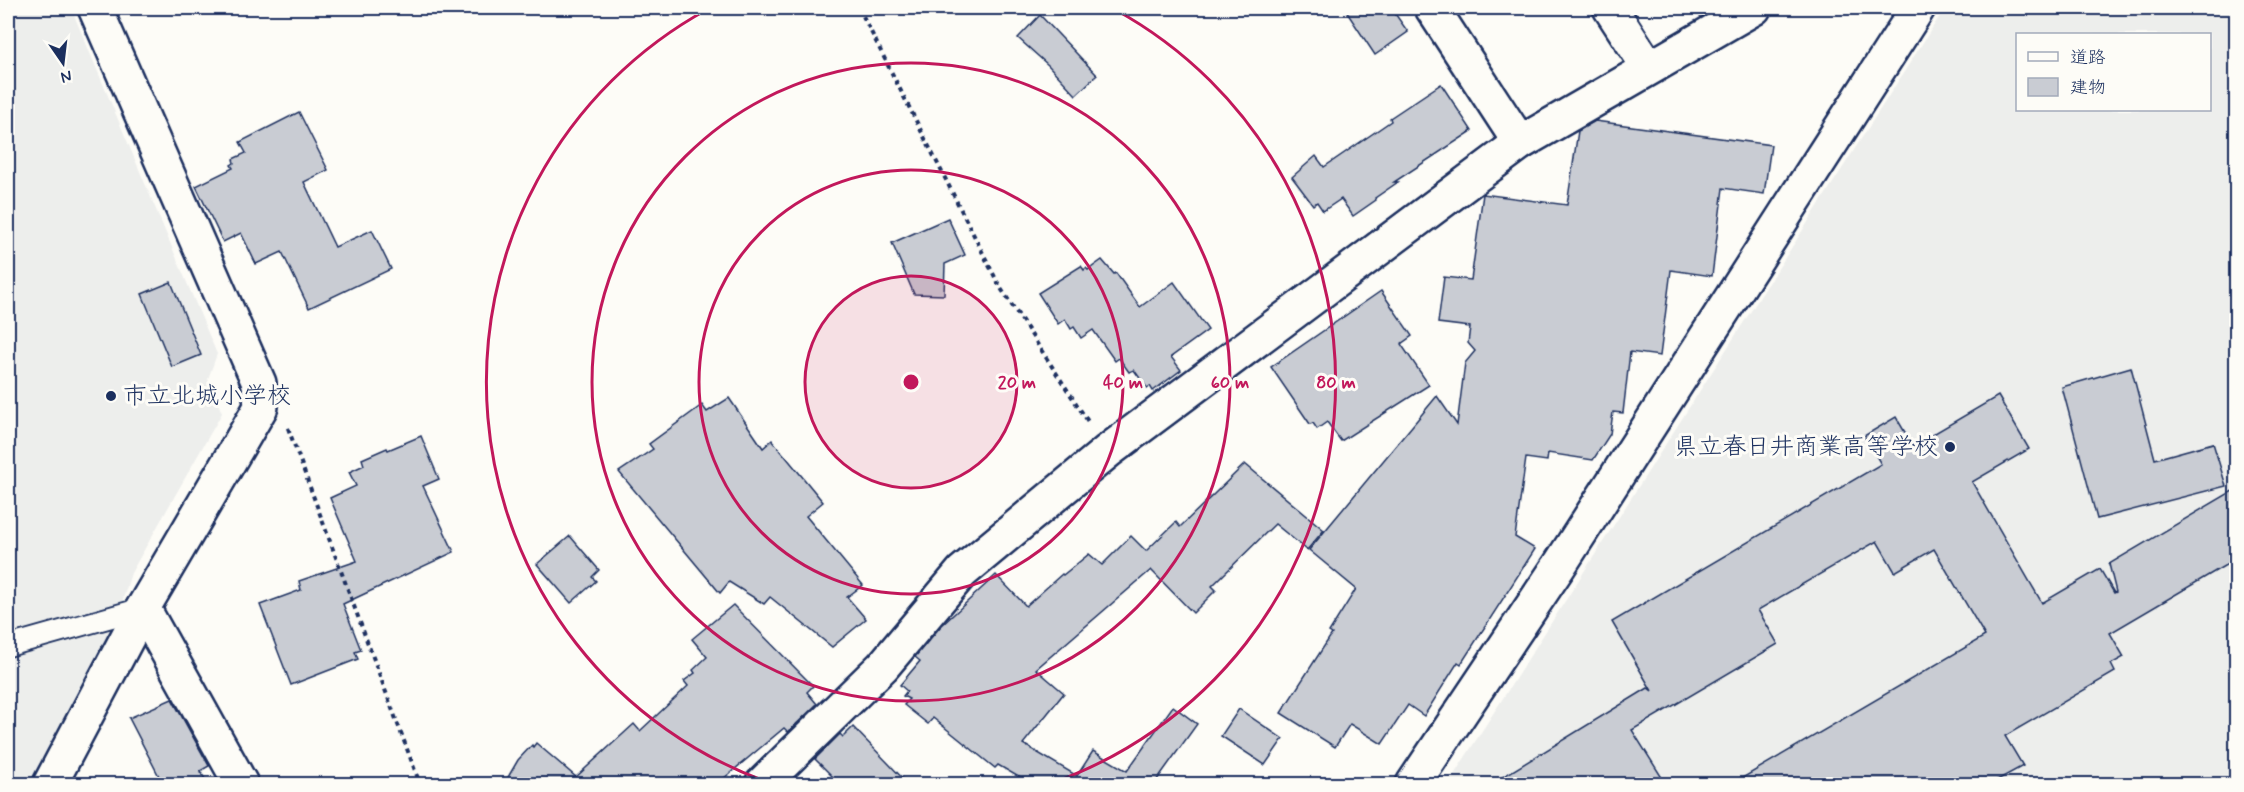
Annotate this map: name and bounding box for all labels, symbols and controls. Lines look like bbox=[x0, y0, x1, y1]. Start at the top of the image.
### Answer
north arrow bbox=[33, 33, 93, 93]
legend bbox=[2016, 33, 2211, 111]
text: 道路 bbox=[2070, 46, 2106, 70]
text: N bbox=[59, 65, 74, 88]
text: 建物 bbox=[2070, 76, 2106, 100]
text: 20 m bbox=[998, 371, 1036, 395]
text: 40 m bbox=[1103, 371, 1143, 395]
text: 60 m bbox=[1211, 371, 1249, 395]
text: 80 m bbox=[1316, 371, 1356, 395]
centre of rings bbox=[901, 372, 921, 392]
place label: 市立北城小学校 bbox=[123, 381, 291, 412]
marker: 市立北城小学校 bbox=[104, 389, 118, 403]
place label: 県立春日井商業高等学校 bbox=[1674, 432, 1938, 463]
marker: 県立春日井商業高等学校 bbox=[1943, 440, 1957, 454]

